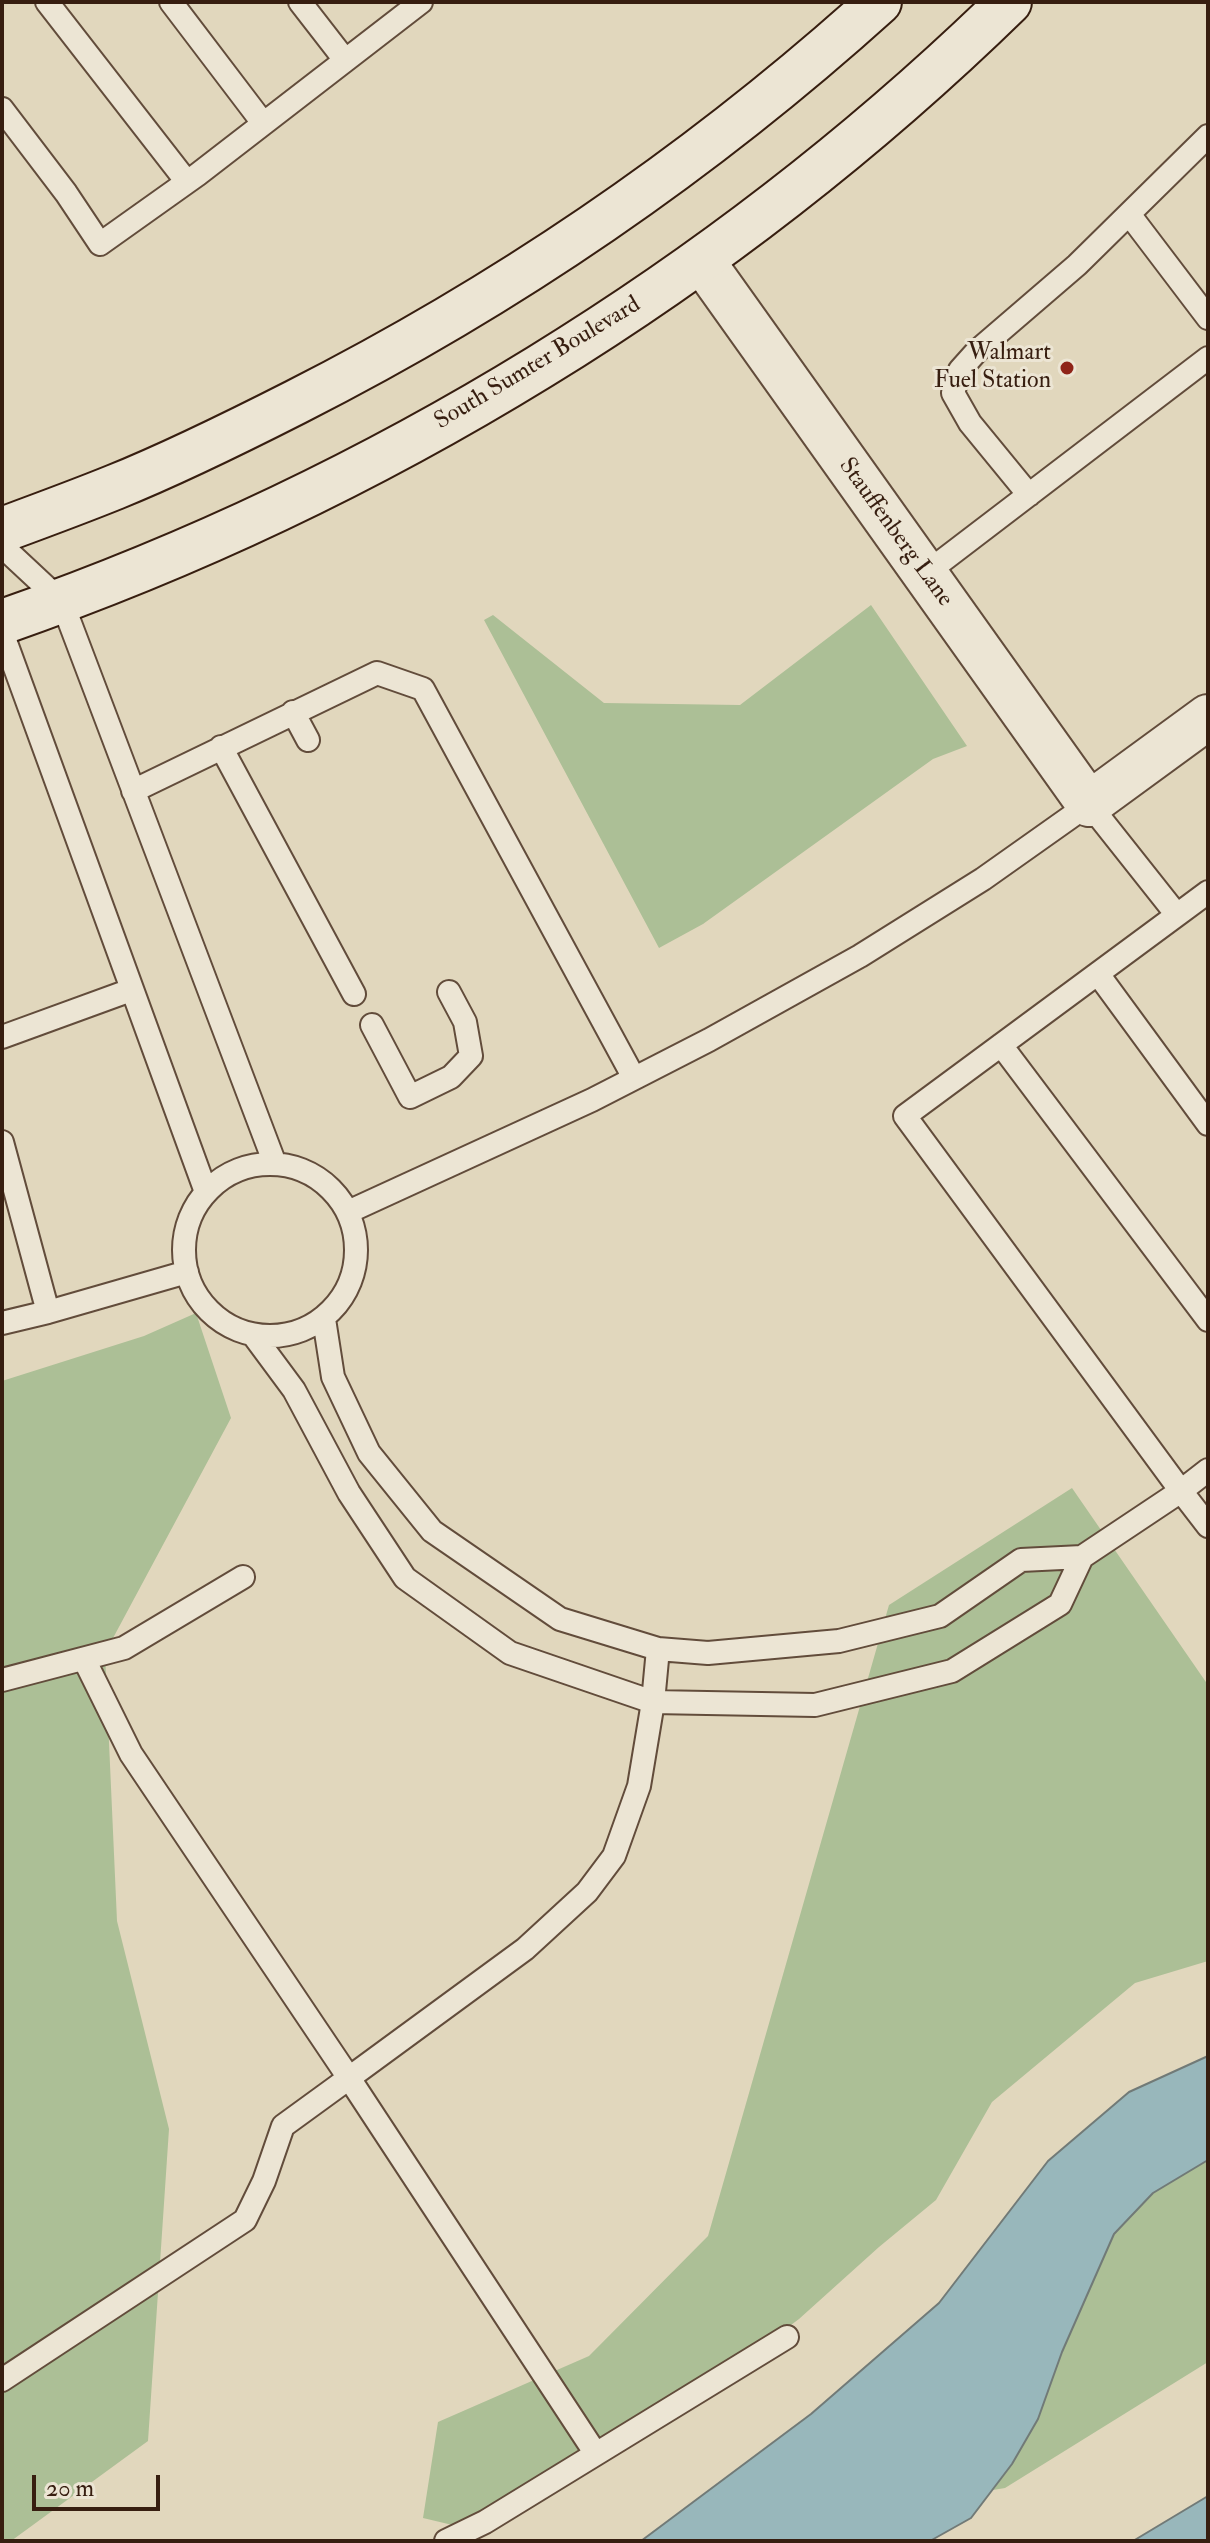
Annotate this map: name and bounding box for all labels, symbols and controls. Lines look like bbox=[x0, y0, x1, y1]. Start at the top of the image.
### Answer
street label: South Sumter Boulevard bbox=[430, 291, 646, 437]
place label: Walmart Fuel Station bbox=[934, 340, 1051, 396]
marker: Walmart Fuel Station bbox=[1058, 359, 1076, 377]
street label: Stauffenberg Lane bbox=[831, 453, 959, 613]
scale bar bbox=[36, 2459, 164, 2509]
text: 20 m bbox=[46, 2473, 94, 2504]

